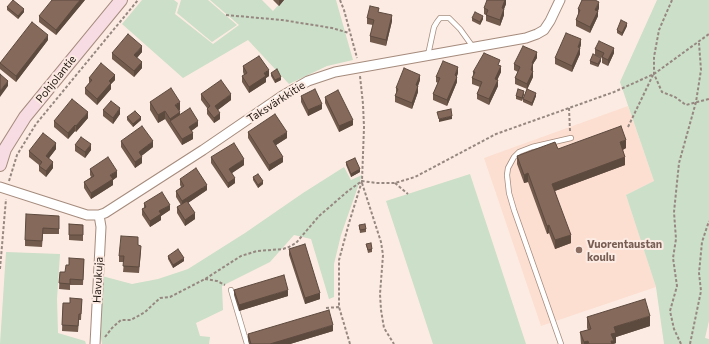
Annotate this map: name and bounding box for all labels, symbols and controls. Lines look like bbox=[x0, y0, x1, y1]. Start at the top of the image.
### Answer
street label: Pohjolantie bbox=[33, 53, 79, 105]
street label: Taksvärkkitie bbox=[245, 78, 307, 126]
place label: Vuorentaustan koulu bbox=[587, 237, 662, 263]
marker: Vuorentaustan koulu bbox=[574, 245, 584, 255]
street label: Havukuja bbox=[90, 257, 106, 303]

